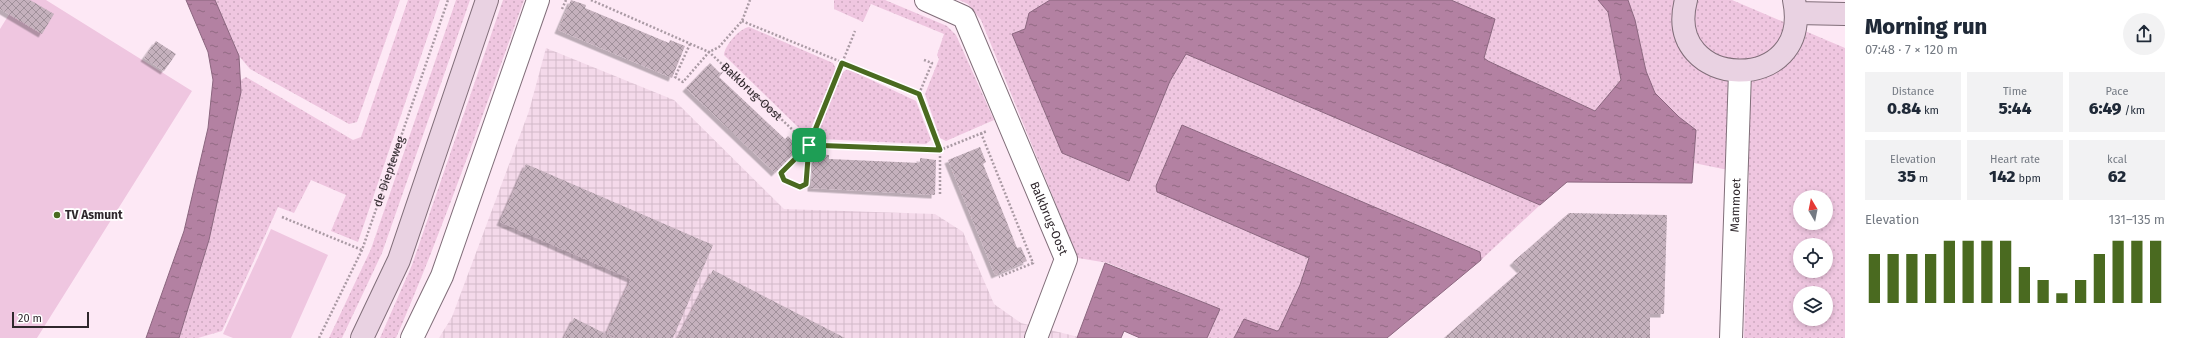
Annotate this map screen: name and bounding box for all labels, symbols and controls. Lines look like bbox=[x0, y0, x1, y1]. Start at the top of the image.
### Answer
text: Morning run bbox=[1865, 13, 1987, 40]
button: share bbox=[2123, 13, 2165, 55]
text: 07:48 · 7 × 120 m bbox=[1865, 42, 1958, 57]
street label: Balkbrug-Oost bbox=[718, 60, 785, 124]
text: Distance bbox=[1892, 85, 1934, 98]
text: Time bbox=[2003, 85, 2027, 98]
text: Pace bbox=[2106, 85, 2128, 98]
text: 0.84 bbox=[1887, 98, 1921, 119]
text: 5:44 bbox=[1999, 98, 2031, 119]
text: 6:49 bbox=[2089, 98, 2122, 119]
text: km bbox=[1921, 104, 1939, 117]
text: /km bbox=[2122, 104, 2145, 117]
pin bbox=[792, 128, 826, 162]
street label: de Diepteweg bbox=[370, 134, 408, 209]
icon: arrive bbox=[798, 134, 820, 156]
text: Elevation bbox=[1890, 153, 1936, 166]
text: Heart rate bbox=[1990, 153, 2040, 166]
text: kcal bbox=[2107, 153, 2127, 166]
text: 35 bbox=[1898, 166, 1916, 187]
text: 142 bbox=[1989, 166, 2015, 187]
text: 62 bbox=[2108, 166, 2126, 187]
text: m bbox=[1916, 172, 1928, 185]
text: bpm bbox=[2015, 172, 2041, 185]
street label: Mammoet bbox=[1728, 177, 1743, 232]
street label: Balkbrug-Oost bbox=[1027, 179, 1071, 258]
north arrow bbox=[1793, 190, 1833, 230]
map controls bbox=[1793, 190, 1833, 326]
place label: TV Asmunt bbox=[65, 208, 123, 222]
marker: TV Asmunt bbox=[52, 210, 62, 220]
text: Elevation bbox=[1865, 212, 1919, 227]
text: 131–135 m bbox=[2109, 212, 2165, 227]
button: locate bbox=[1793, 238, 1833, 278]
button: layers bbox=[1793, 286, 1833, 326]
scale bar bbox=[12, 310, 89, 329]
text: 20 m bbox=[18, 312, 42, 325]

